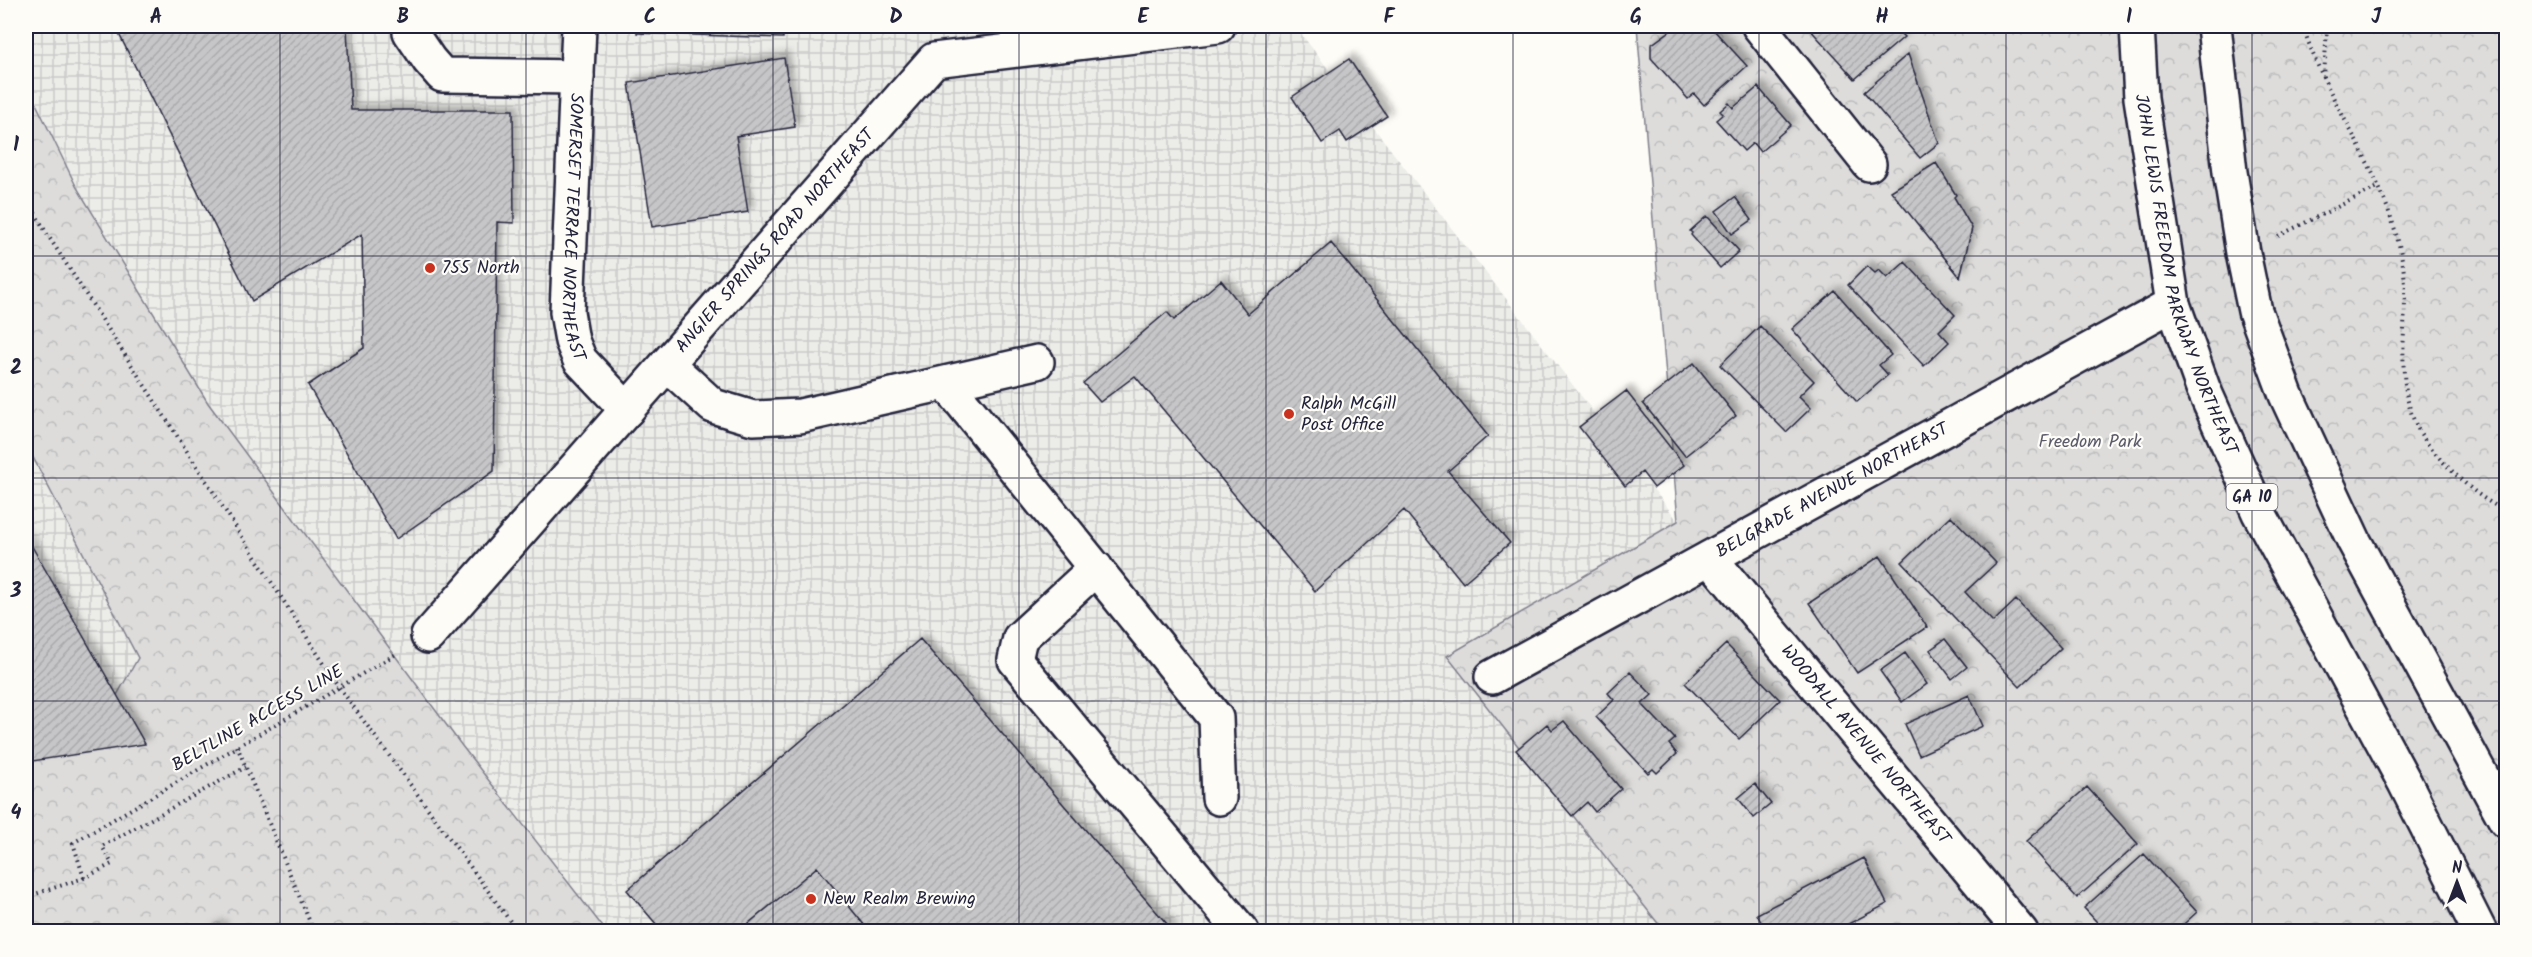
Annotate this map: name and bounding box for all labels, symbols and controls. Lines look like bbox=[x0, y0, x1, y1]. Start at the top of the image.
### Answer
text: A bbox=[150, 2, 162, 34]
text: B bbox=[397, 2, 409, 34]
text: C bbox=[644, 2, 656, 34]
text: D bbox=[889, 2, 903, 34]
text: E bbox=[1137, 2, 1149, 34]
text: F bbox=[1384, 2, 1396, 34]
text: G bbox=[1630, 2, 1642, 34]
text: H bbox=[1875, 2, 1889, 34]
text: I bbox=[2126, 2, 2132, 34]
text: J bbox=[2371, 2, 2382, 34]
street label: JOHN LEWIS FREEDOM PARKWAY NORTHEAST bbox=[2126, 92, 2246, 461]
street label: SOMERSET TERRACE NORTHEAST bbox=[552, 93, 594, 367]
street label: ANGIER SPRINGS ROAD NORTHEAST bbox=[668, 121, 883, 360]
text: 1 bbox=[13, 130, 19, 162]
place label: 755 North bbox=[442, 254, 520, 283]
marker: 755 North bbox=[423, 261, 437, 275]
text: 2 bbox=[10, 353, 22, 385]
place label: Ralph McGill Post Office bbox=[1301, 390, 1397, 440]
marker: Ralph McGill Post Office bbox=[1282, 407, 1296, 421]
street label: BELGRADE AVENUE NORTHEAST bbox=[1711, 414, 1955, 566]
park label: Freedom Park bbox=[2039, 428, 2142, 457]
road number: GA 10 bbox=[2226, 484, 2278, 510]
text: 3 bbox=[10, 576, 22, 608]
street label: WOODALL AVENUE NORTHEAST bbox=[1773, 638, 1958, 853]
street label: BELTLINE ACCESS LINE bbox=[167, 658, 350, 780]
text: 4 bbox=[11, 798, 22, 830]
north arrow bbox=[2427, 852, 2487, 912]
text: N bbox=[2452, 856, 2462, 881]
place label: New Realm Brewing bbox=[823, 885, 976, 914]
marker: New Realm Brewing bbox=[804, 892, 818, 906]

